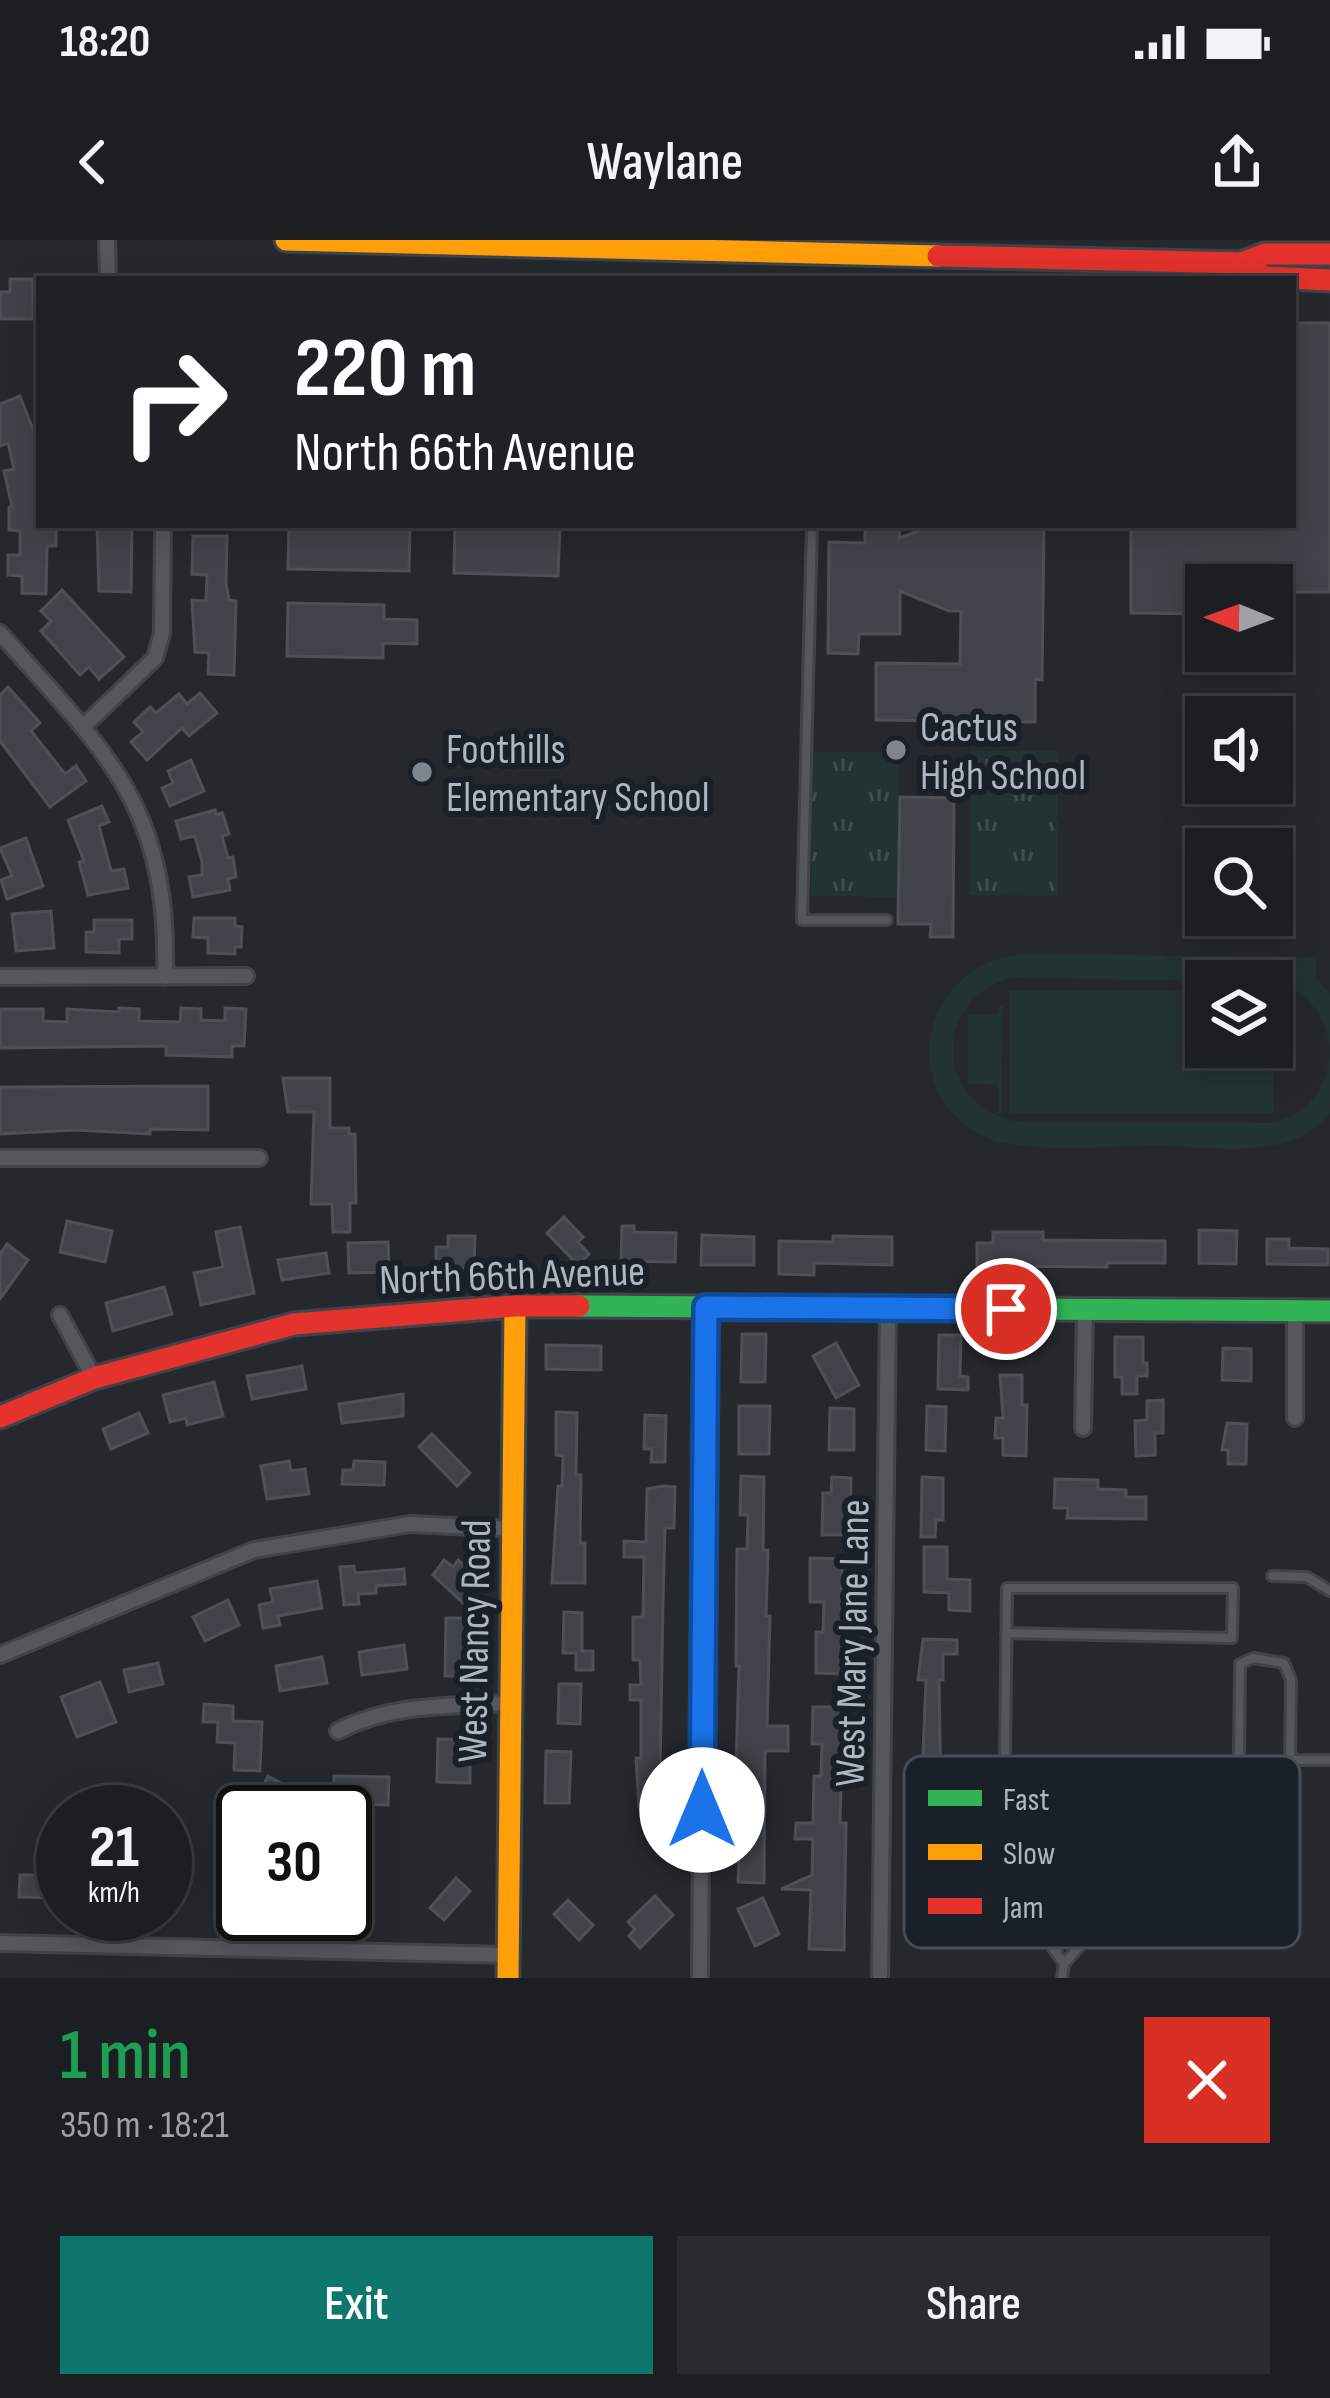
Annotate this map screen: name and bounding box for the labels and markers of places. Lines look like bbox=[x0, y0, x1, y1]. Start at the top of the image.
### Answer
place label: Cactus High School bbox=[920, 703, 1086, 802]
place label: Foothills Elementary School bbox=[446, 725, 710, 824]
marker: Cactus High School bbox=[883, 737, 909, 763]
marker: Foothills Elementary School bbox=[409, 759, 435, 785]
pin bbox=[955, 1258, 1057, 1360]

